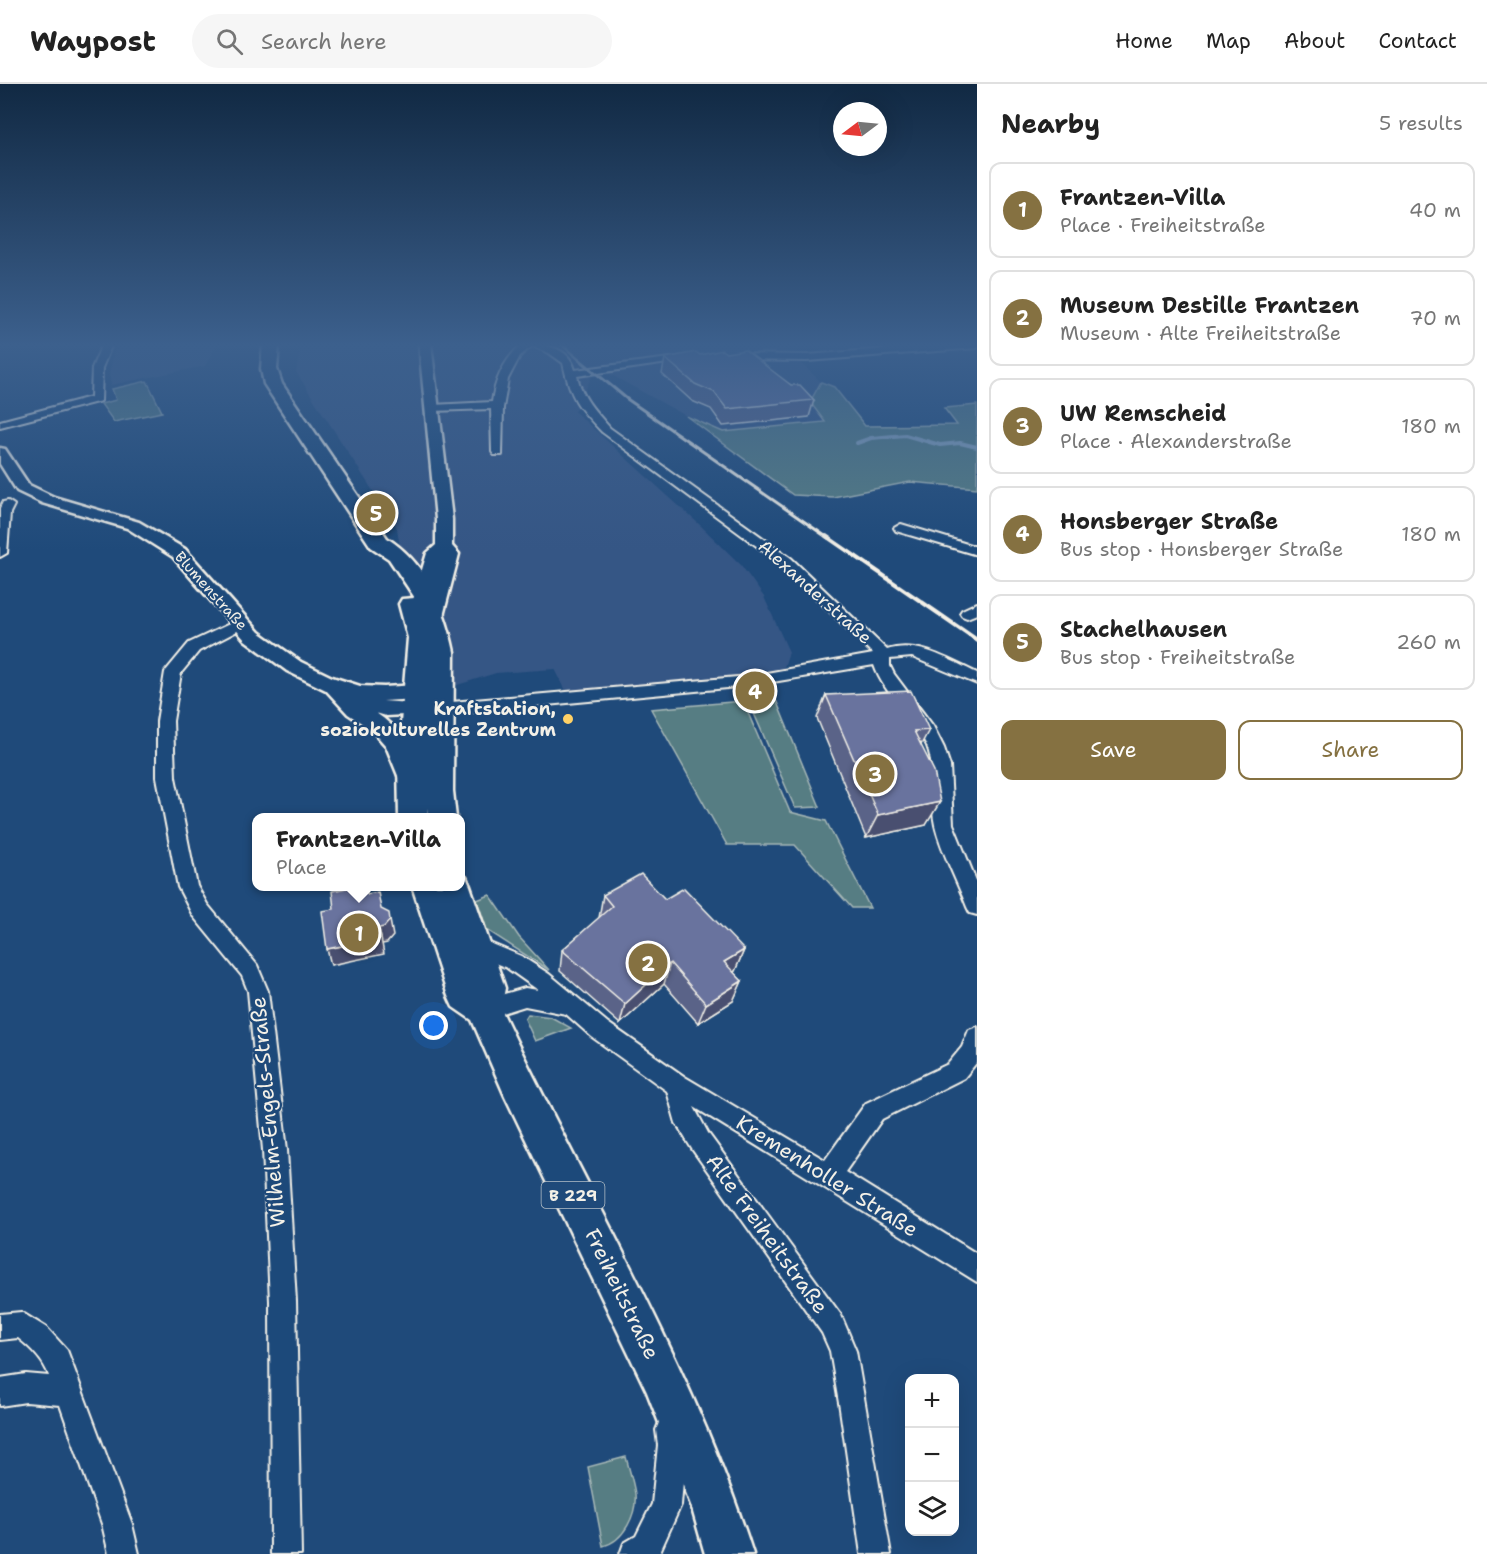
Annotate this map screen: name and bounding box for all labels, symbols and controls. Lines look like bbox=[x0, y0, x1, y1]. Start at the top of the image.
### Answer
search box bbox=[192, 14, 612, 68]
text: Waypost bbox=[30, 22, 156, 60]
icon: search bbox=[213, 25, 246, 58]
text: Search here bbox=[261, 27, 387, 56]
text: Home bbox=[1115, 27, 1173, 55]
text: Map bbox=[1206, 27, 1251, 55]
text: About bbox=[1284, 27, 1345, 55]
text: Contact bbox=[1378, 27, 1457, 55]
north arrow bbox=[833, 102, 887, 156]
text: Nearby bbox=[1001, 106, 1100, 141]
text: 5 results bbox=[1379, 110, 1463, 136]
text: Frantzen-Villa bbox=[1060, 183, 1225, 212]
text: 1 bbox=[1018, 197, 1027, 223]
text: 40 m bbox=[1409, 197, 1461, 223]
text: Place · Freiheitstraße bbox=[1060, 212, 1266, 238]
text: Museum Destille Frantzen bbox=[1060, 291, 1359, 320]
text: 2 bbox=[1016, 305, 1030, 331]
text: 70 m bbox=[1409, 305, 1461, 331]
text: Museum · Alte Freiheitstraße bbox=[1060, 320, 1341, 346]
text: UW Remscheid bbox=[1060, 399, 1226, 428]
text: 3 bbox=[1016, 413, 1030, 439]
text: 180 m bbox=[1401, 413, 1461, 439]
text: Place · Alexanderstraße bbox=[1060, 428, 1292, 454]
pin: 5 bbox=[356, 490, 395, 536]
text: Honsberger Straße bbox=[1060, 507, 1278, 536]
text: 4 bbox=[1016, 521, 1030, 547]
text: 180 m bbox=[1401, 521, 1461, 547]
street label: Alexanderstraße bbox=[753, 534, 877, 650]
text: Bus stop · Honsberger Straße bbox=[1060, 536, 1343, 562]
street label: Blumenstraße bbox=[170, 547, 252, 635]
text: Stachelhausen bbox=[1060, 615, 1227, 644]
text: 5 bbox=[1016, 629, 1029, 655]
text: 260 m bbox=[1396, 629, 1461, 655]
text: Bus stop · Freiheitstraße bbox=[1060, 644, 1295, 670]
pin: 4 bbox=[736, 668, 774, 714]
place label: Kraftstation, soziokulturelles Zentrum bbox=[321, 697, 557, 742]
marker: Kraftstation, soziokulturelles Zentrum bbox=[561, 712, 575, 726]
button: Save bbox=[1001, 720, 1226, 780]
button: Share bbox=[1238, 720, 1463, 780]
pin: 3 bbox=[856, 752, 894, 796]
popup bbox=[252, 813, 465, 891]
text: Frantzen-Villa bbox=[276, 825, 441, 854]
text: Place bbox=[276, 854, 327, 880]
pin: 1 bbox=[340, 910, 378, 956]
pin: 2 bbox=[628, 940, 668, 986]
street label: Wilhelm-Engels-Straße bbox=[244, 995, 292, 1229]
your location bbox=[419, 1011, 448, 1040]
street label: Kremenholler Straße bbox=[731, 1109, 923, 1243]
street label: Alte Freiheitstraße bbox=[700, 1148, 834, 1320]
road number: B 229 bbox=[542, 1182, 604, 1208]
street label: Freiheitstraße bbox=[578, 1224, 666, 1364]
map controls bbox=[905, 1374, 959, 1536]
button: + bbox=[905, 1374, 959, 1428]
button: − bbox=[905, 1428, 959, 1482]
button: layers bbox=[905, 1482, 959, 1536]

